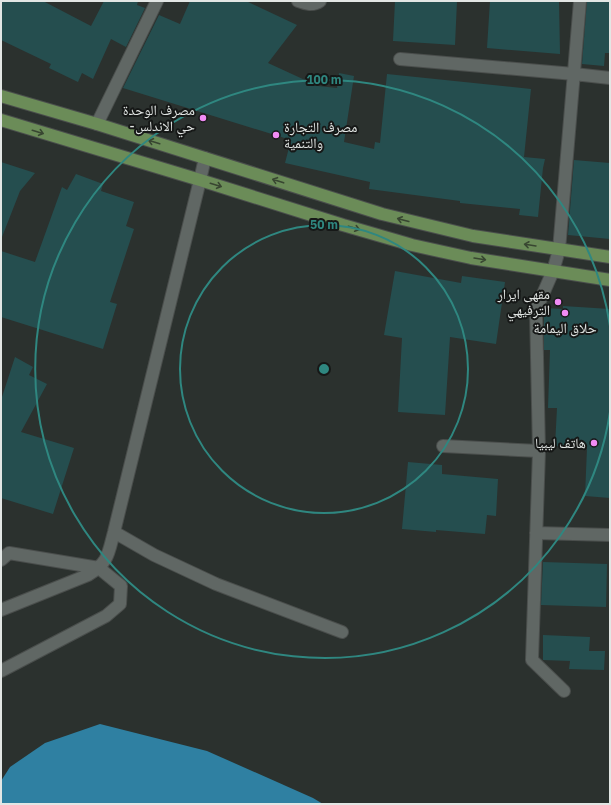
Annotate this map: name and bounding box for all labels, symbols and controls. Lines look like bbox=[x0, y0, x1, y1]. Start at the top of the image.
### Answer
text: 100 m bbox=[306, 72, 342, 87]
place label: مصرف الوحدة -حي الاندلس bbox=[123, 101, 195, 138]
marker: مصرف الوحدة -حي الاندلس bbox=[198, 113, 208, 123]
place label: مصرف التجارة والتنمية bbox=[284, 118, 357, 152]
one-way arrow bbox=[32, 129, 45, 136]
marker: مصرف التجارة والتنمية bbox=[271, 130, 281, 140]
one-way arrow bbox=[148, 138, 161, 145]
one-way arrow bbox=[272, 177, 285, 184]
one-way arrow bbox=[210, 182, 223, 189]
one-way arrow bbox=[396, 215, 409, 223]
text: 50 m bbox=[310, 217, 338, 232]
one-way arrow bbox=[347, 225, 360, 232]
one-way arrow bbox=[524, 241, 537, 249]
one-way arrow bbox=[473, 255, 486, 263]
place label: مقهى ايرار الترفيهي bbox=[496, 285, 550, 322]
marker: مقهى ايرار الترفيهي bbox=[553, 297, 563, 307]
marker: حلاق اليمامة bbox=[560, 308, 570, 318]
place label: حلاق اليمامة bbox=[533, 319, 597, 337]
centre of rings bbox=[317, 362, 331, 376]
place label: هاتف ليبيا bbox=[535, 434, 586, 452]
marker: هاتف ليبيا bbox=[589, 438, 599, 448]

